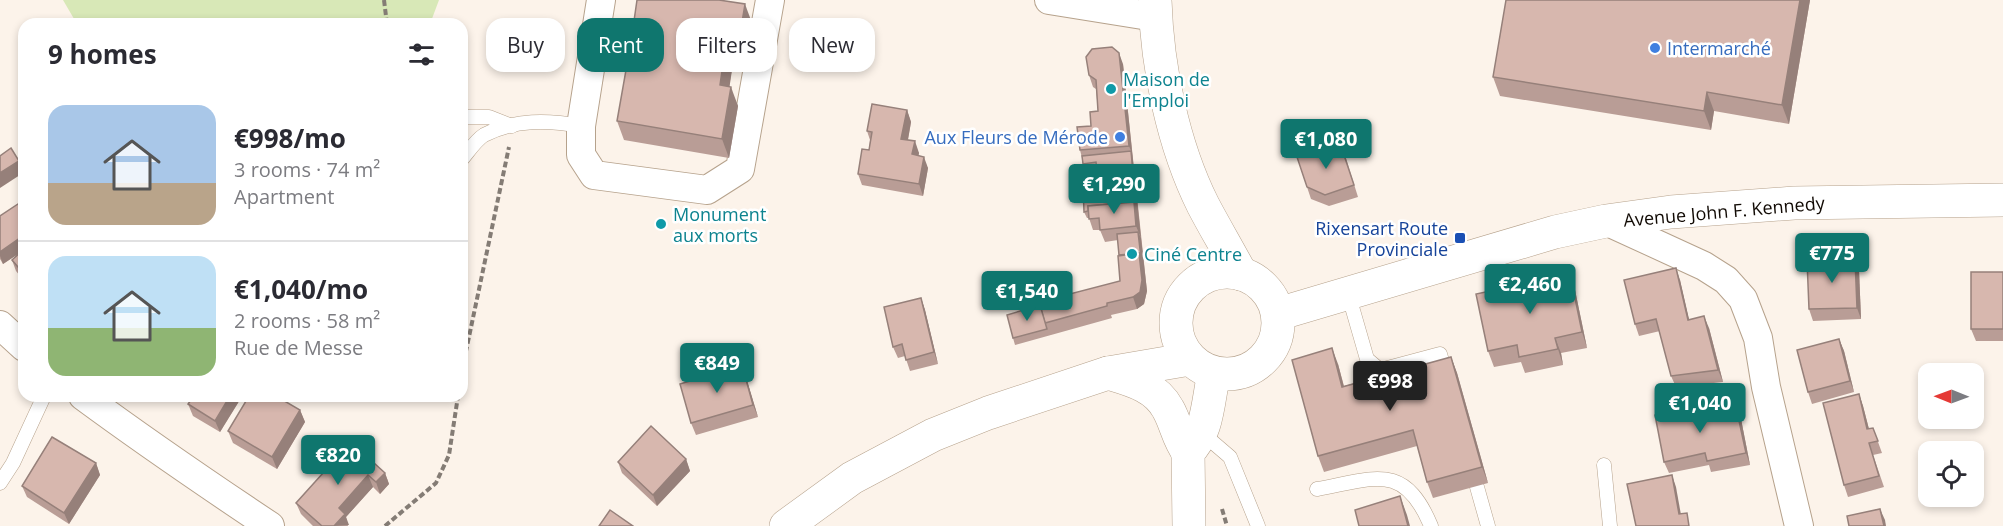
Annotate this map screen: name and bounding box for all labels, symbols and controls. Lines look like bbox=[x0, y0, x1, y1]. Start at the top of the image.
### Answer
chip: Buy bbox=[486, 18, 565, 72]
chip: Rent bbox=[577, 18, 664, 72]
chip: Filters bbox=[676, 18, 777, 72]
chip: New bbox=[789, 18, 875, 72]
text: 9 homes bbox=[48, 36, 157, 72]
place label: Intermarché bbox=[1667, 36, 1771, 60]
icon: filters bbox=[405, 38, 438, 71]
marker: Intermarché bbox=[1648, 41, 1662, 55]
place label: Maison de l'Emploi bbox=[1123, 67, 1210, 112]
marker: Maison de l'Emploi bbox=[1104, 82, 1118, 96]
pin: €1,080 bbox=[1277, 119, 1375, 170]
text: €998/mo bbox=[234, 120, 346, 156]
place label: Aux Fleurs de Mérode bbox=[924, 125, 1108, 149]
text: €1,080 bbox=[1295, 125, 1357, 152]
icon: home bbox=[96, 129, 168, 201]
marker: Aux Fleurs de Mérode bbox=[1113, 130, 1127, 144]
text: 3 rooms · 74 m² bbox=[234, 156, 380, 183]
pin: €1,290 bbox=[1065, 164, 1163, 215]
text: €1,290 bbox=[1083, 170, 1145, 197]
text: Apartment bbox=[234, 183, 334, 210]
street label: Avenue John F. Kennedy bbox=[1622, 190, 1827, 232]
place label: Monument aux morts bbox=[673, 202, 766, 247]
place label: Rixensart Route Provinciale bbox=[1315, 216, 1448, 261]
marker: Monument aux morts bbox=[654, 217, 668, 231]
marker: Rixensart Route Provinciale bbox=[1453, 231, 1467, 245]
pin: €775 bbox=[1796, 233, 1868, 284]
text: €775 bbox=[1809, 239, 1855, 266]
place label: Ciné Centre bbox=[1144, 242, 1242, 266]
marker: Ciné Centre bbox=[1125, 247, 1139, 261]
pin: €2,460 bbox=[1481, 264, 1579, 315]
text: €2,460 bbox=[1499, 270, 1561, 297]
text: €1,040/mo bbox=[234, 271, 368, 307]
pin: €1,540 bbox=[978, 271, 1076, 322]
text: €1,540 bbox=[996, 277, 1058, 304]
icon: home bbox=[96, 280, 168, 352]
text: 2 rooms · 58 m² bbox=[234, 307, 380, 334]
text: Rue de Messe bbox=[234, 334, 363, 361]
pin: €849 bbox=[681, 343, 753, 394]
text: €849 bbox=[694, 349, 740, 376]
pin: €998 bbox=[1354, 361, 1426, 412]
north arrow bbox=[1918, 363, 1984, 429]
map controls bbox=[1918, 363, 1984, 507]
text: €998 bbox=[1367, 367, 1413, 394]
pin: €1,040 bbox=[1651, 383, 1749, 434]
text: €1,040 bbox=[1669, 389, 1731, 416]
pin: €820 bbox=[302, 435, 374, 486]
text: €820 bbox=[315, 441, 361, 468]
button: locate bbox=[1918, 441, 1984, 507]

